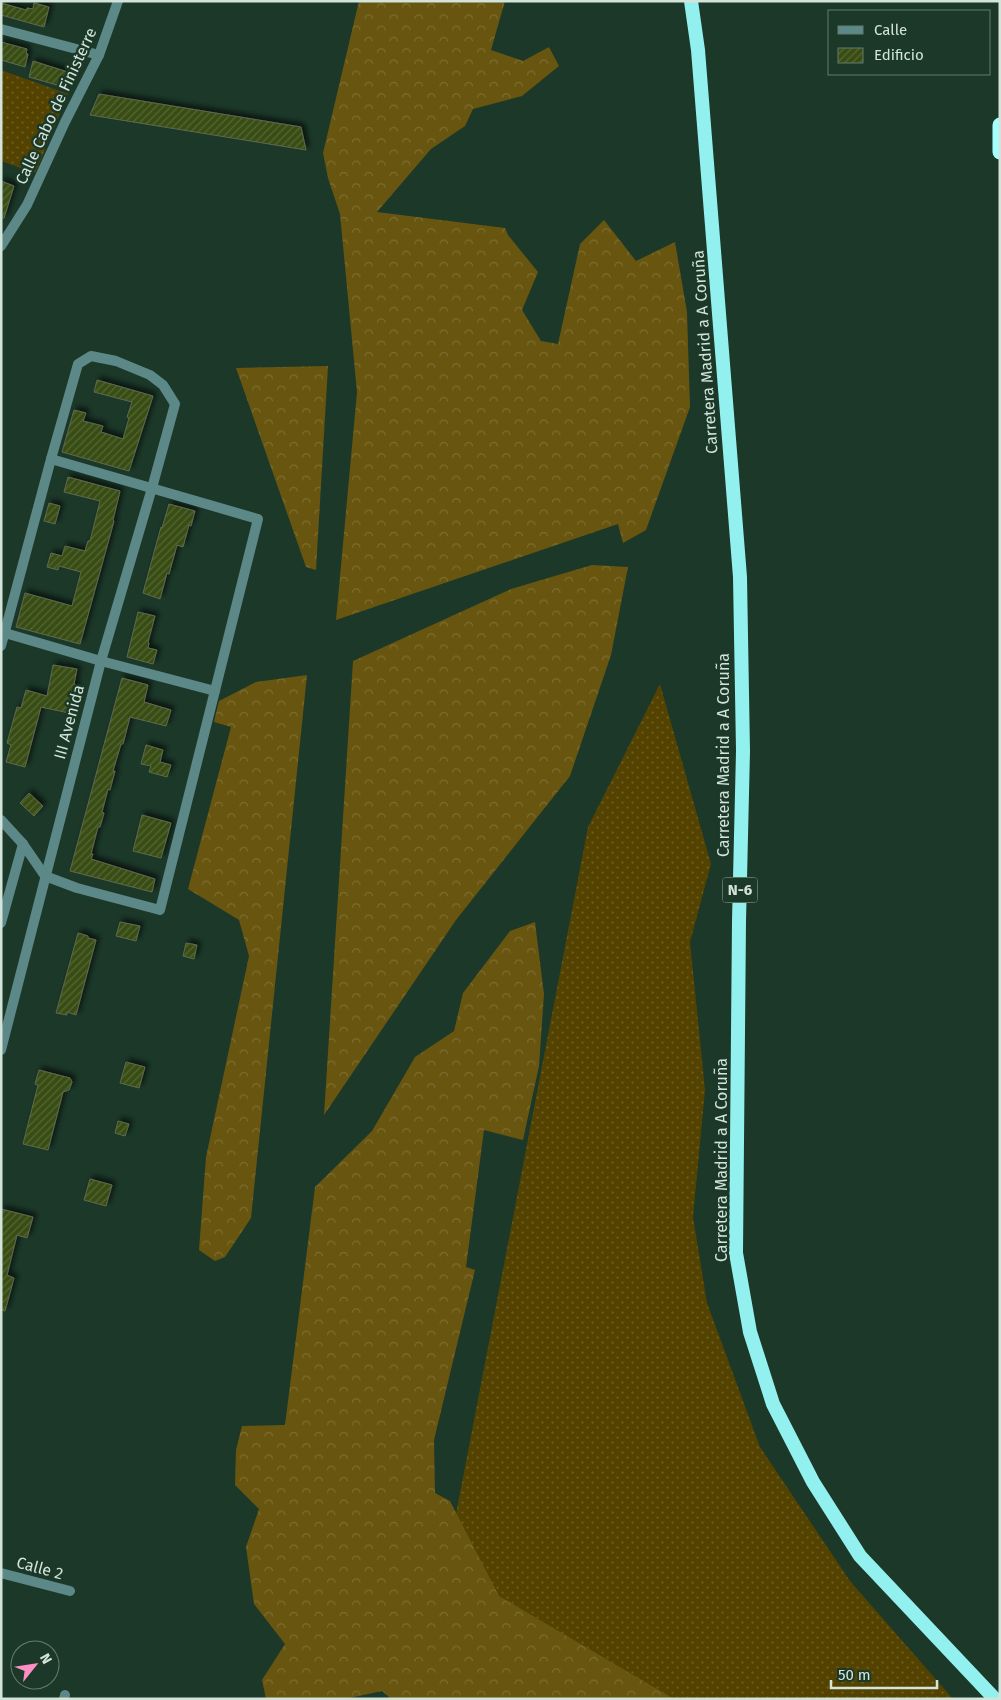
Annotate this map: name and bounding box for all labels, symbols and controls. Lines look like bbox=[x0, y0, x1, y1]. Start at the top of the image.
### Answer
legend bbox=[828, 10, 991, 75]
text: Calle bbox=[874, 21, 907, 39]
street label: Calle Cabo de Finisterre bbox=[11, 25, 101, 187]
text: Edificio bbox=[874, 46, 924, 64]
street label: Carretera Madrid a A Coruña bbox=[688, 250, 722, 454]
street label: Carretera Madrid a A Coruña bbox=[714, 653, 733, 857]
street label: III Avenida bbox=[50, 683, 88, 761]
road number: N-6 bbox=[722, 878, 758, 902]
street label: Carretera Madrid a A Coruña bbox=[712, 1058, 731, 1262]
street label: Calle 2 bbox=[15, 1553, 65, 1583]
north arrow bbox=[10, 1640, 60, 1690]
text: N bbox=[36, 1650, 56, 1667]
scale bar bbox=[831, 1658, 937, 1690]
text: 50 m bbox=[838, 1666, 871, 1684]

